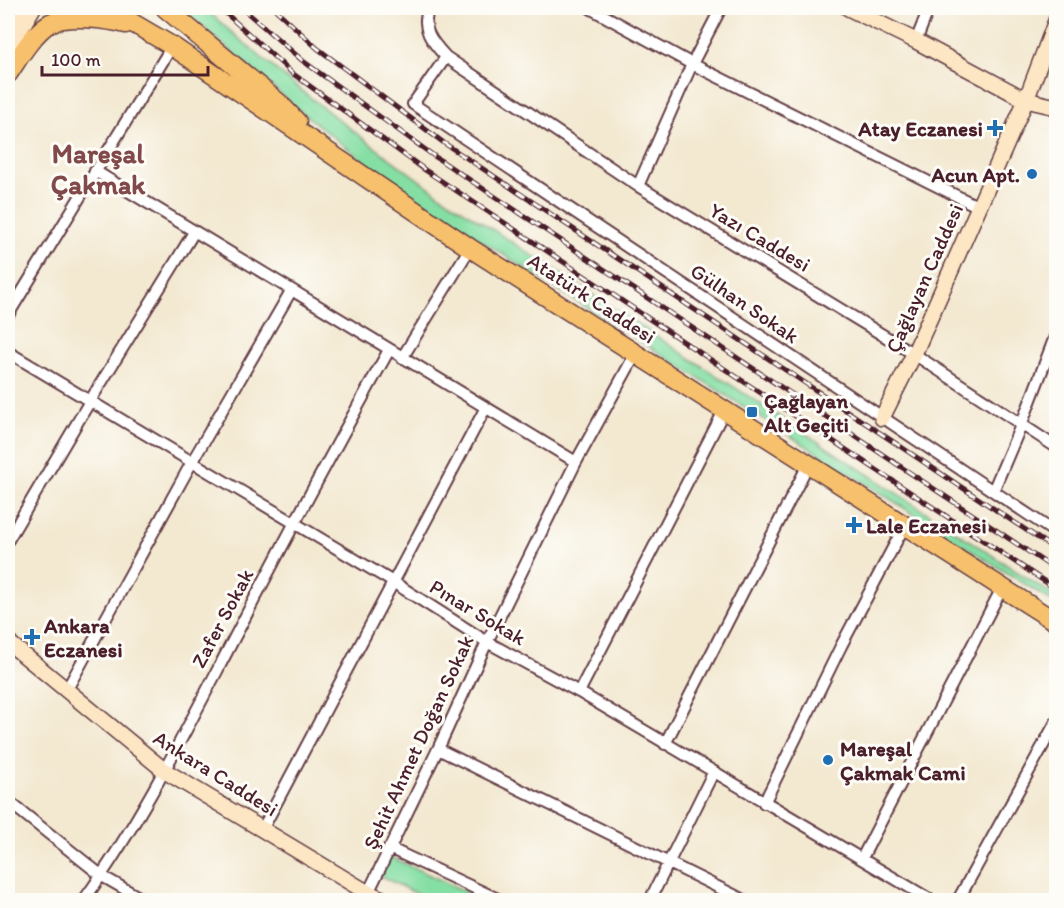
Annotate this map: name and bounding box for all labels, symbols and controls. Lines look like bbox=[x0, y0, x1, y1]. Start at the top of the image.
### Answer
scale bar bbox=[42, 39, 208, 77]
text: 100 m bbox=[51, 49, 101, 71]
place label: Atay Eczanesi bbox=[857, 116, 983, 142]
marker: Atay Eczanesi bbox=[988, 121, 1002, 135]
district label: Mareşal Çakmak bbox=[51, 137, 146, 201]
place label: Acun Apt. bbox=[931, 162, 1020, 188]
marker: Acun Apt. bbox=[1025, 167, 1039, 181]
street label: Yazı Caddesi bbox=[705, 197, 815, 277]
street label: Çağlayan Caddesi bbox=[880, 199, 968, 357]
street label: Atatürk Caddesi bbox=[523, 247, 661, 349]
street label: Gülhan Sokak bbox=[686, 258, 804, 349]
place label: Çağlayan Alt Geçiti bbox=[763, 388, 849, 438]
marker: Çağlayan Alt Geçiti bbox=[745, 405, 759, 419]
place label: Lale Eczanesi bbox=[866, 513, 987, 538]
marker: Lale Eczanesi bbox=[847, 518, 861, 532]
street label: Zafer Sokak bbox=[186, 564, 259, 672]
street label: Pınar Sokak bbox=[425, 573, 531, 651]
place label: Ankara Eczanesi bbox=[43, 613, 123, 662]
marker: Ankara Eczanesi bbox=[25, 630, 39, 644]
street label: Şehit Ahmet Doğan Sokak bbox=[357, 631, 479, 853]
street label: Ankara Caddesi bbox=[149, 725, 283, 821]
place label: Mareşal Çakmak Cami bbox=[840, 736, 966, 786]
marker: Mareşal Çakmak Cami bbox=[821, 753, 835, 767]

